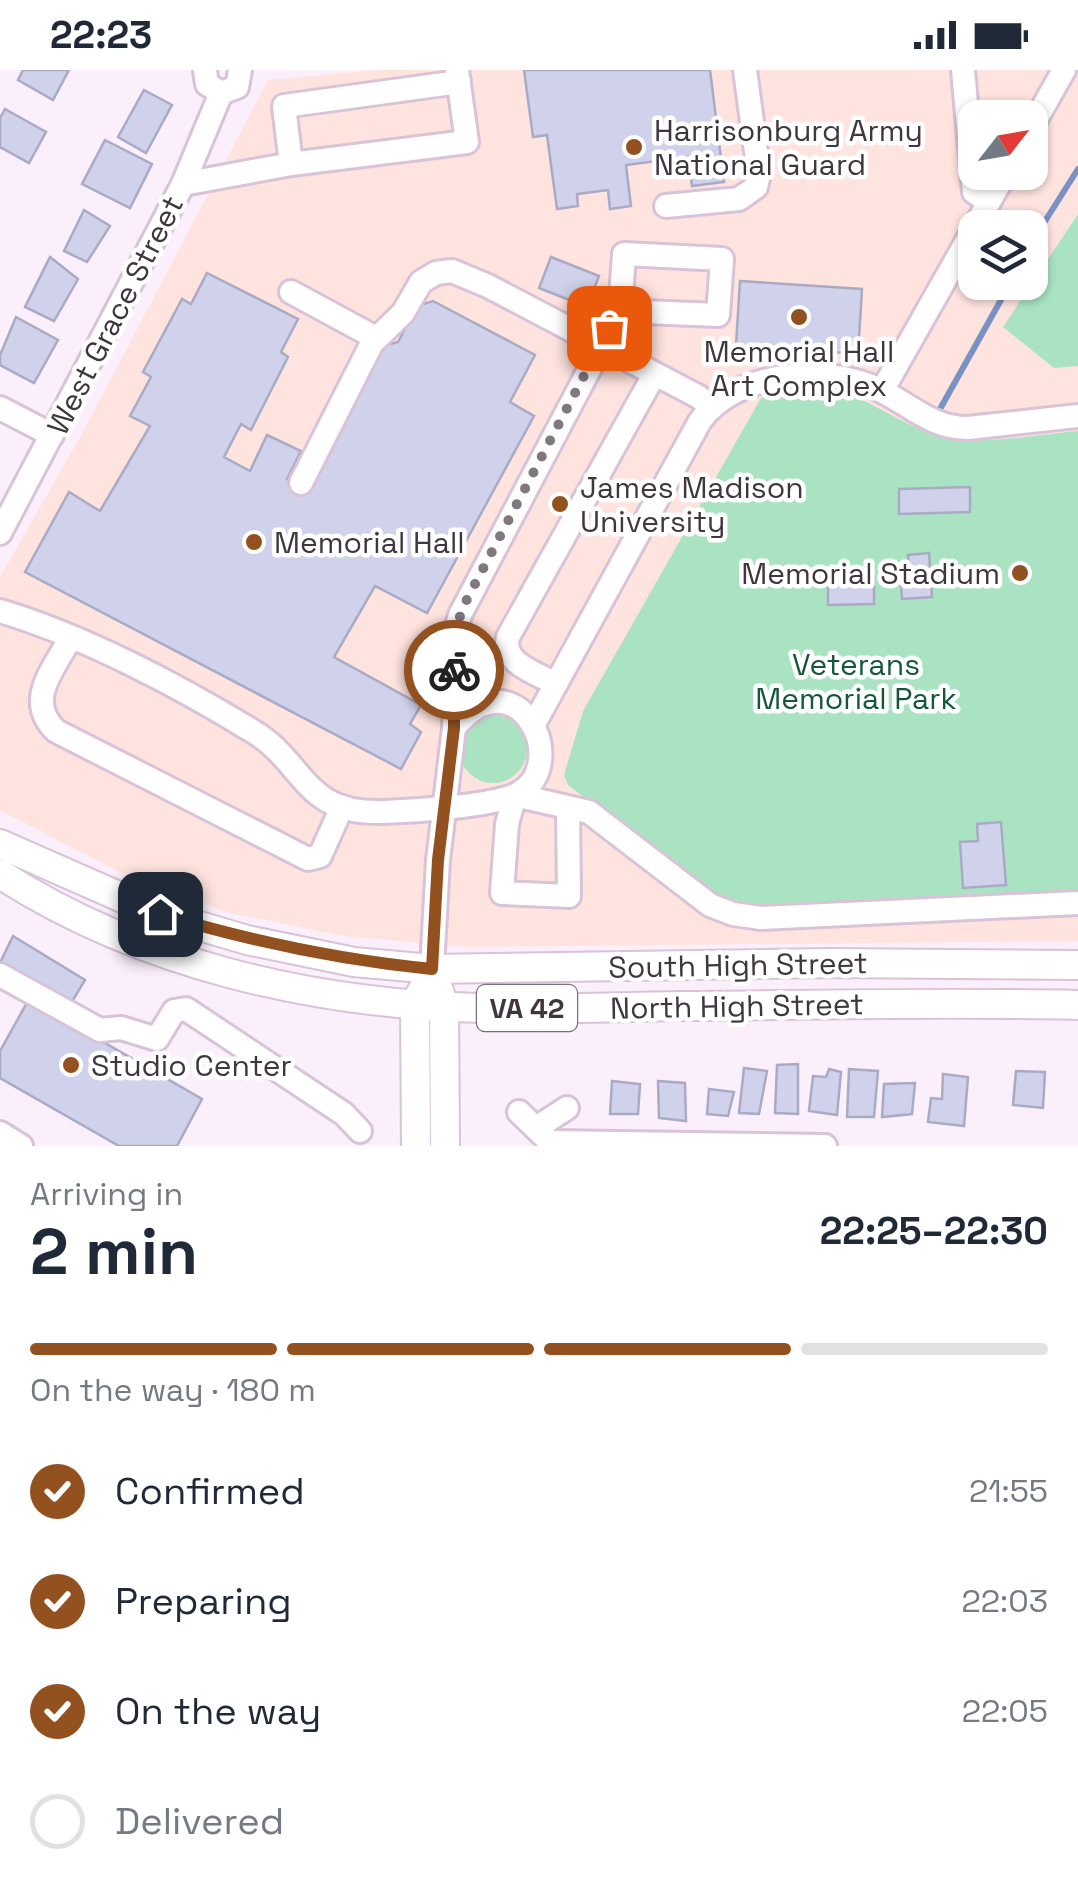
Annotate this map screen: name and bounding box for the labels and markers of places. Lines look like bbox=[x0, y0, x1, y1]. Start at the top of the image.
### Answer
place label: Harrisonburg Army National Guard bbox=[654, 111, 923, 184]
marker: Harrisonburg Army National Guard bbox=[623, 136, 645, 158]
pin bbox=[567, 286, 652, 371]
marker: Memorial Hall Art Complex bbox=[788, 306, 810, 328]
place label: Memorial Hall Art Complex bbox=[704, 332, 894, 405]
place label: James Madison University bbox=[580, 468, 804, 541]
marker: James Madison University bbox=[549, 493, 571, 515]
place label: Memorial Hall bbox=[274, 523, 465, 562]
marker: Memorial Hall bbox=[243, 531, 265, 553]
place label: Memorial Stadium bbox=[741, 554, 1000, 593]
marker: Memorial Stadium bbox=[1009, 562, 1031, 584]
pin bbox=[118, 872, 203, 957]
place label: Studio Center bbox=[91, 1046, 292, 1085]
marker: Studio Center bbox=[60, 1054, 82, 1076]

